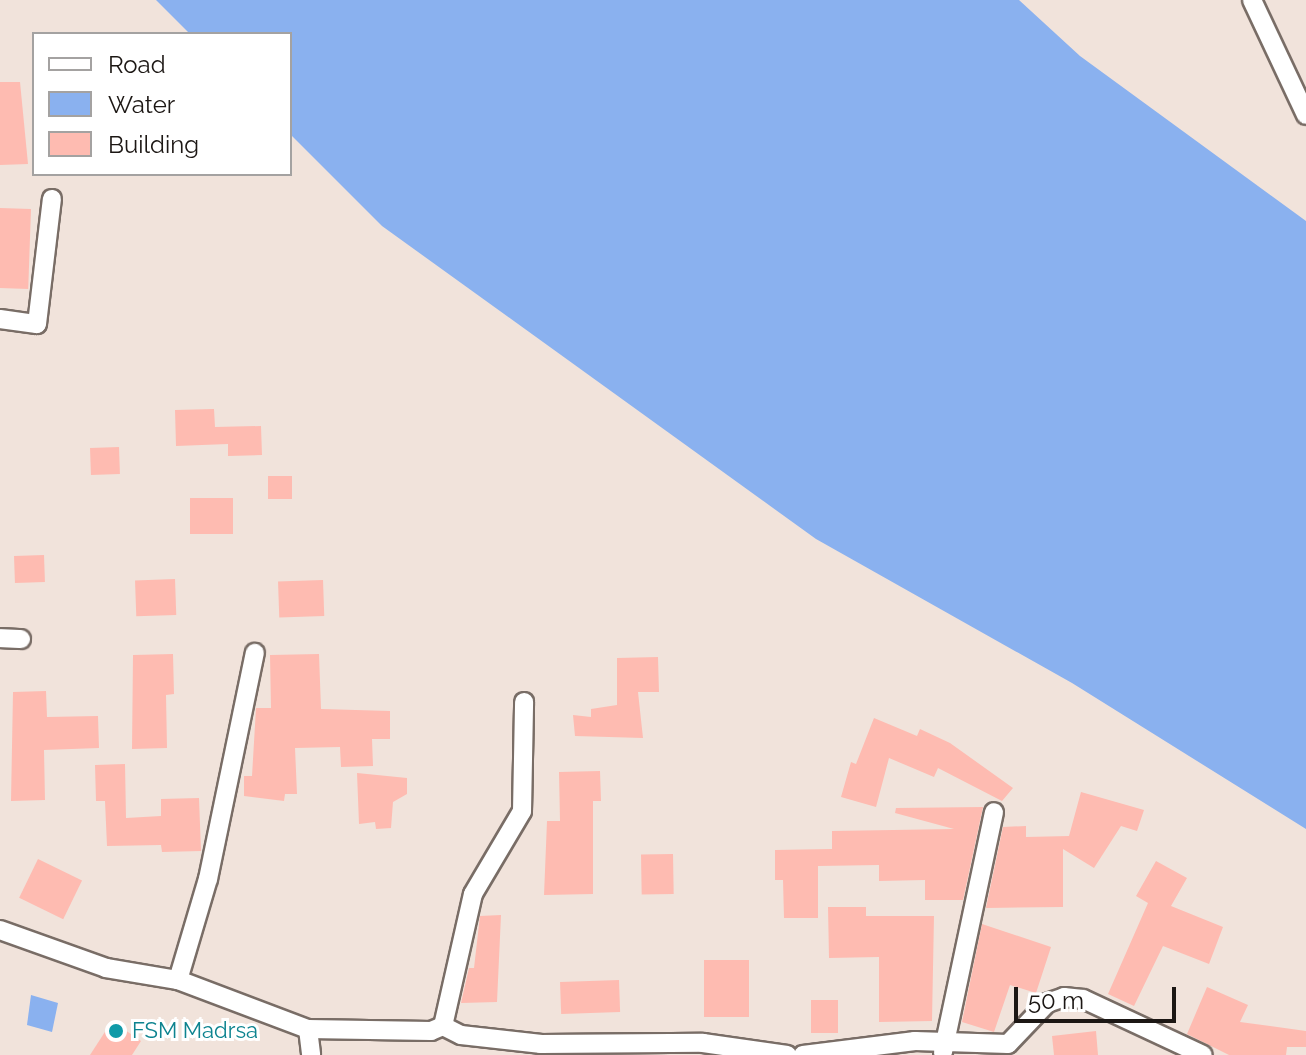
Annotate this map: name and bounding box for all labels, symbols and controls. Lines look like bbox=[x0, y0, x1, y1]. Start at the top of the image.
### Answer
legend bbox=[32, 32, 292, 176]
text: Road bbox=[108, 50, 166, 79]
text: Water bbox=[108, 90, 175, 119]
text: Building bbox=[108, 130, 199, 159]
scale bar bbox=[1018, 971, 1180, 1021]
text: 50 m bbox=[1028, 986, 1084, 1015]
place label: FSM Madrsa bbox=[132, 1018, 258, 1044]
marker: FSM Madrsa bbox=[107, 1022, 125, 1040]

